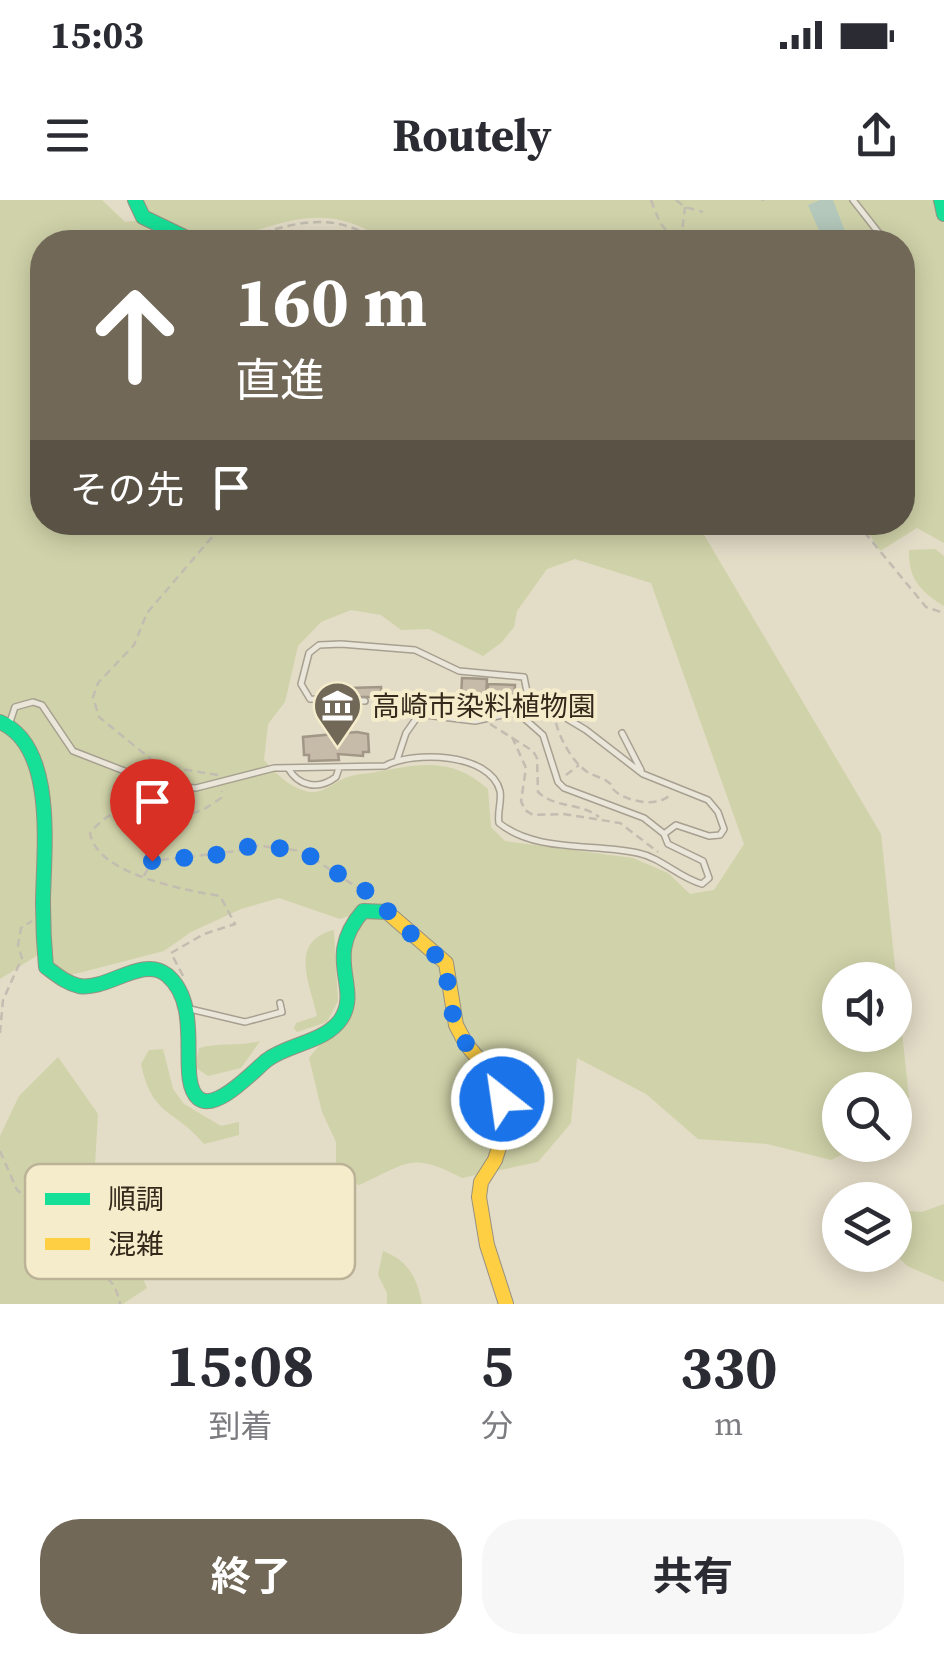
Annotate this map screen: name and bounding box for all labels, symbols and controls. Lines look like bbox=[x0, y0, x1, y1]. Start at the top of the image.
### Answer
text: 15:03 bbox=[50, 9, 144, 61]
text: Routely bbox=[392, 104, 552, 166]
icon: menu bbox=[40, 108, 95, 163]
icon: share bbox=[849, 108, 904, 163]
text: 160 m bbox=[235, 253, 427, 349]
icon: ahead bbox=[70, 270, 200, 400]
text: 直進 bbox=[235, 349, 325, 411]
icon: arrive bbox=[204, 460, 259, 515]
text: その先 bbox=[70, 464, 184, 516]
museum icon: 高崎市染料植物園 bbox=[311, 680, 363, 748]
place label: 高崎市染料植物園 bbox=[372, 687, 596, 725]
pin bbox=[110, 759, 195, 862]
icon: arrive bbox=[125, 774, 180, 829]
map controls bbox=[822, 962, 912, 1272]
button: sound bbox=[822, 962, 912, 1052]
position arrow bbox=[450, 1047, 554, 1151]
button: search bbox=[822, 1072, 912, 1162]
legend bbox=[25, 1164, 355, 1279]
text: 順調 bbox=[108, 1180, 164, 1218]
button: layers bbox=[822, 1182, 912, 1272]
text: 混雑 bbox=[108, 1225, 164, 1263]
text: 15:08 bbox=[166, 1324, 315, 1406]
text: 5 bbox=[481, 1324, 514, 1406]
text: 330 bbox=[680, 1326, 778, 1408]
text: m bbox=[714, 1402, 743, 1446]
text: 到着 bbox=[208, 1404, 273, 1448]
text: 分 bbox=[481, 1404, 513, 1448]
button: 終了 bbox=[40, 1519, 462, 1634]
button: 共有 bbox=[482, 1519, 904, 1634]

